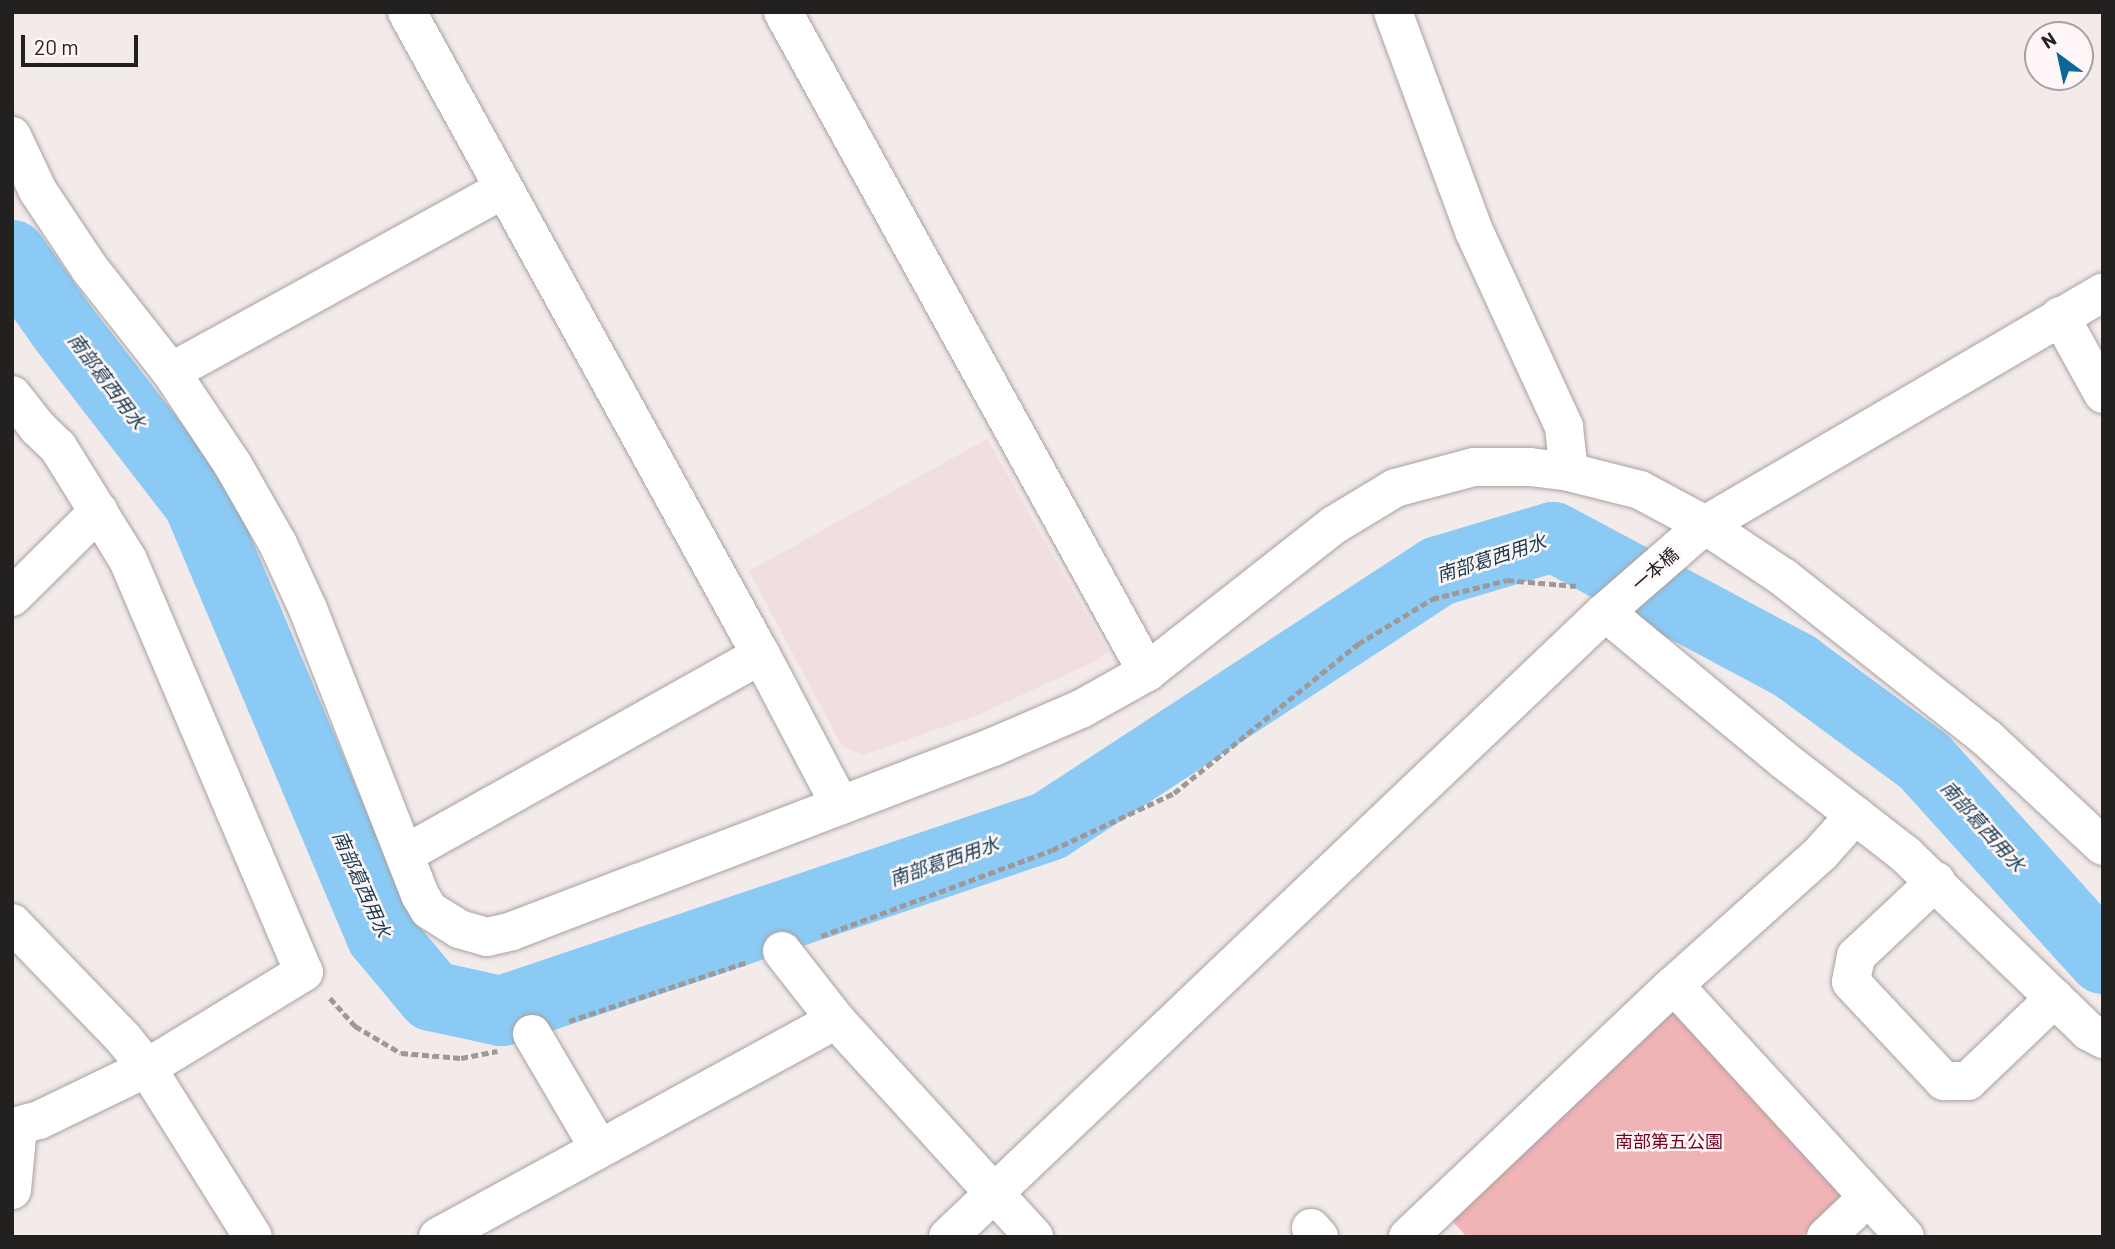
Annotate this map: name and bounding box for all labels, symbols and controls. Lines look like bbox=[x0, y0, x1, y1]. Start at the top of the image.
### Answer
scale bar bbox=[24, 21, 142, 65]
north arrow bbox=[2024, 21, 2094, 91]
text: N bbox=[2037, 27, 2060, 53]
text: 20 m bbox=[34, 34, 79, 59]
water label: 南部葛西用水 bbox=[64, 329, 150, 433]
water label: 南部葛西用水 bbox=[1433, 530, 1549, 586]
street label: 一本橋 bbox=[1628, 543, 1682, 595]
water label: 南部葛西用水 bbox=[1936, 776, 2030, 876]
water label: 南部葛西用水 bbox=[328, 827, 396, 941]
water label: 南部葛西用水 bbox=[886, 832, 1002, 890]
park label: 南部第五公園 bbox=[1615, 1130, 1723, 1152]

